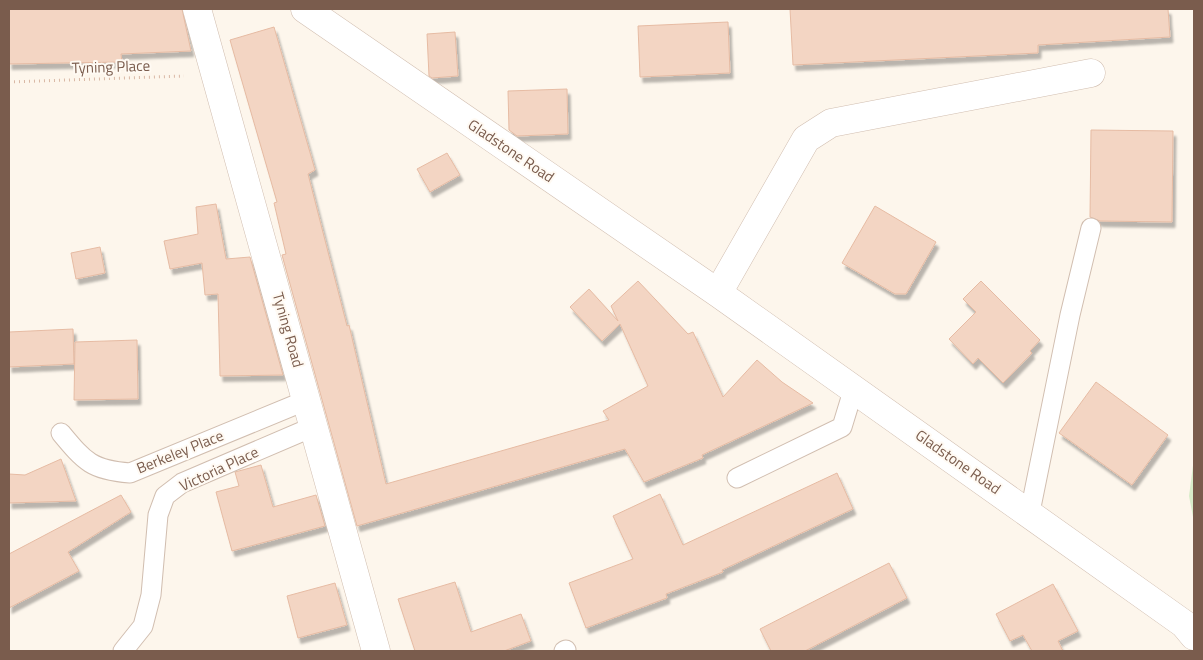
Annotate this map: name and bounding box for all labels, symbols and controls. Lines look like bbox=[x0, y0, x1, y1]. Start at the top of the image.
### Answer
street label: Tyning Place bbox=[71, 54, 151, 79]
street label: Gladstone Road bbox=[464, 113, 559, 188]
street label: Tyning Road bbox=[267, 290, 310, 370]
street label: Berkeley Place bbox=[133, 424, 227, 479]
street label: Gladstone Road bbox=[911, 424, 1006, 500]
street label: Victoria Place bbox=[175, 440, 262, 497]

